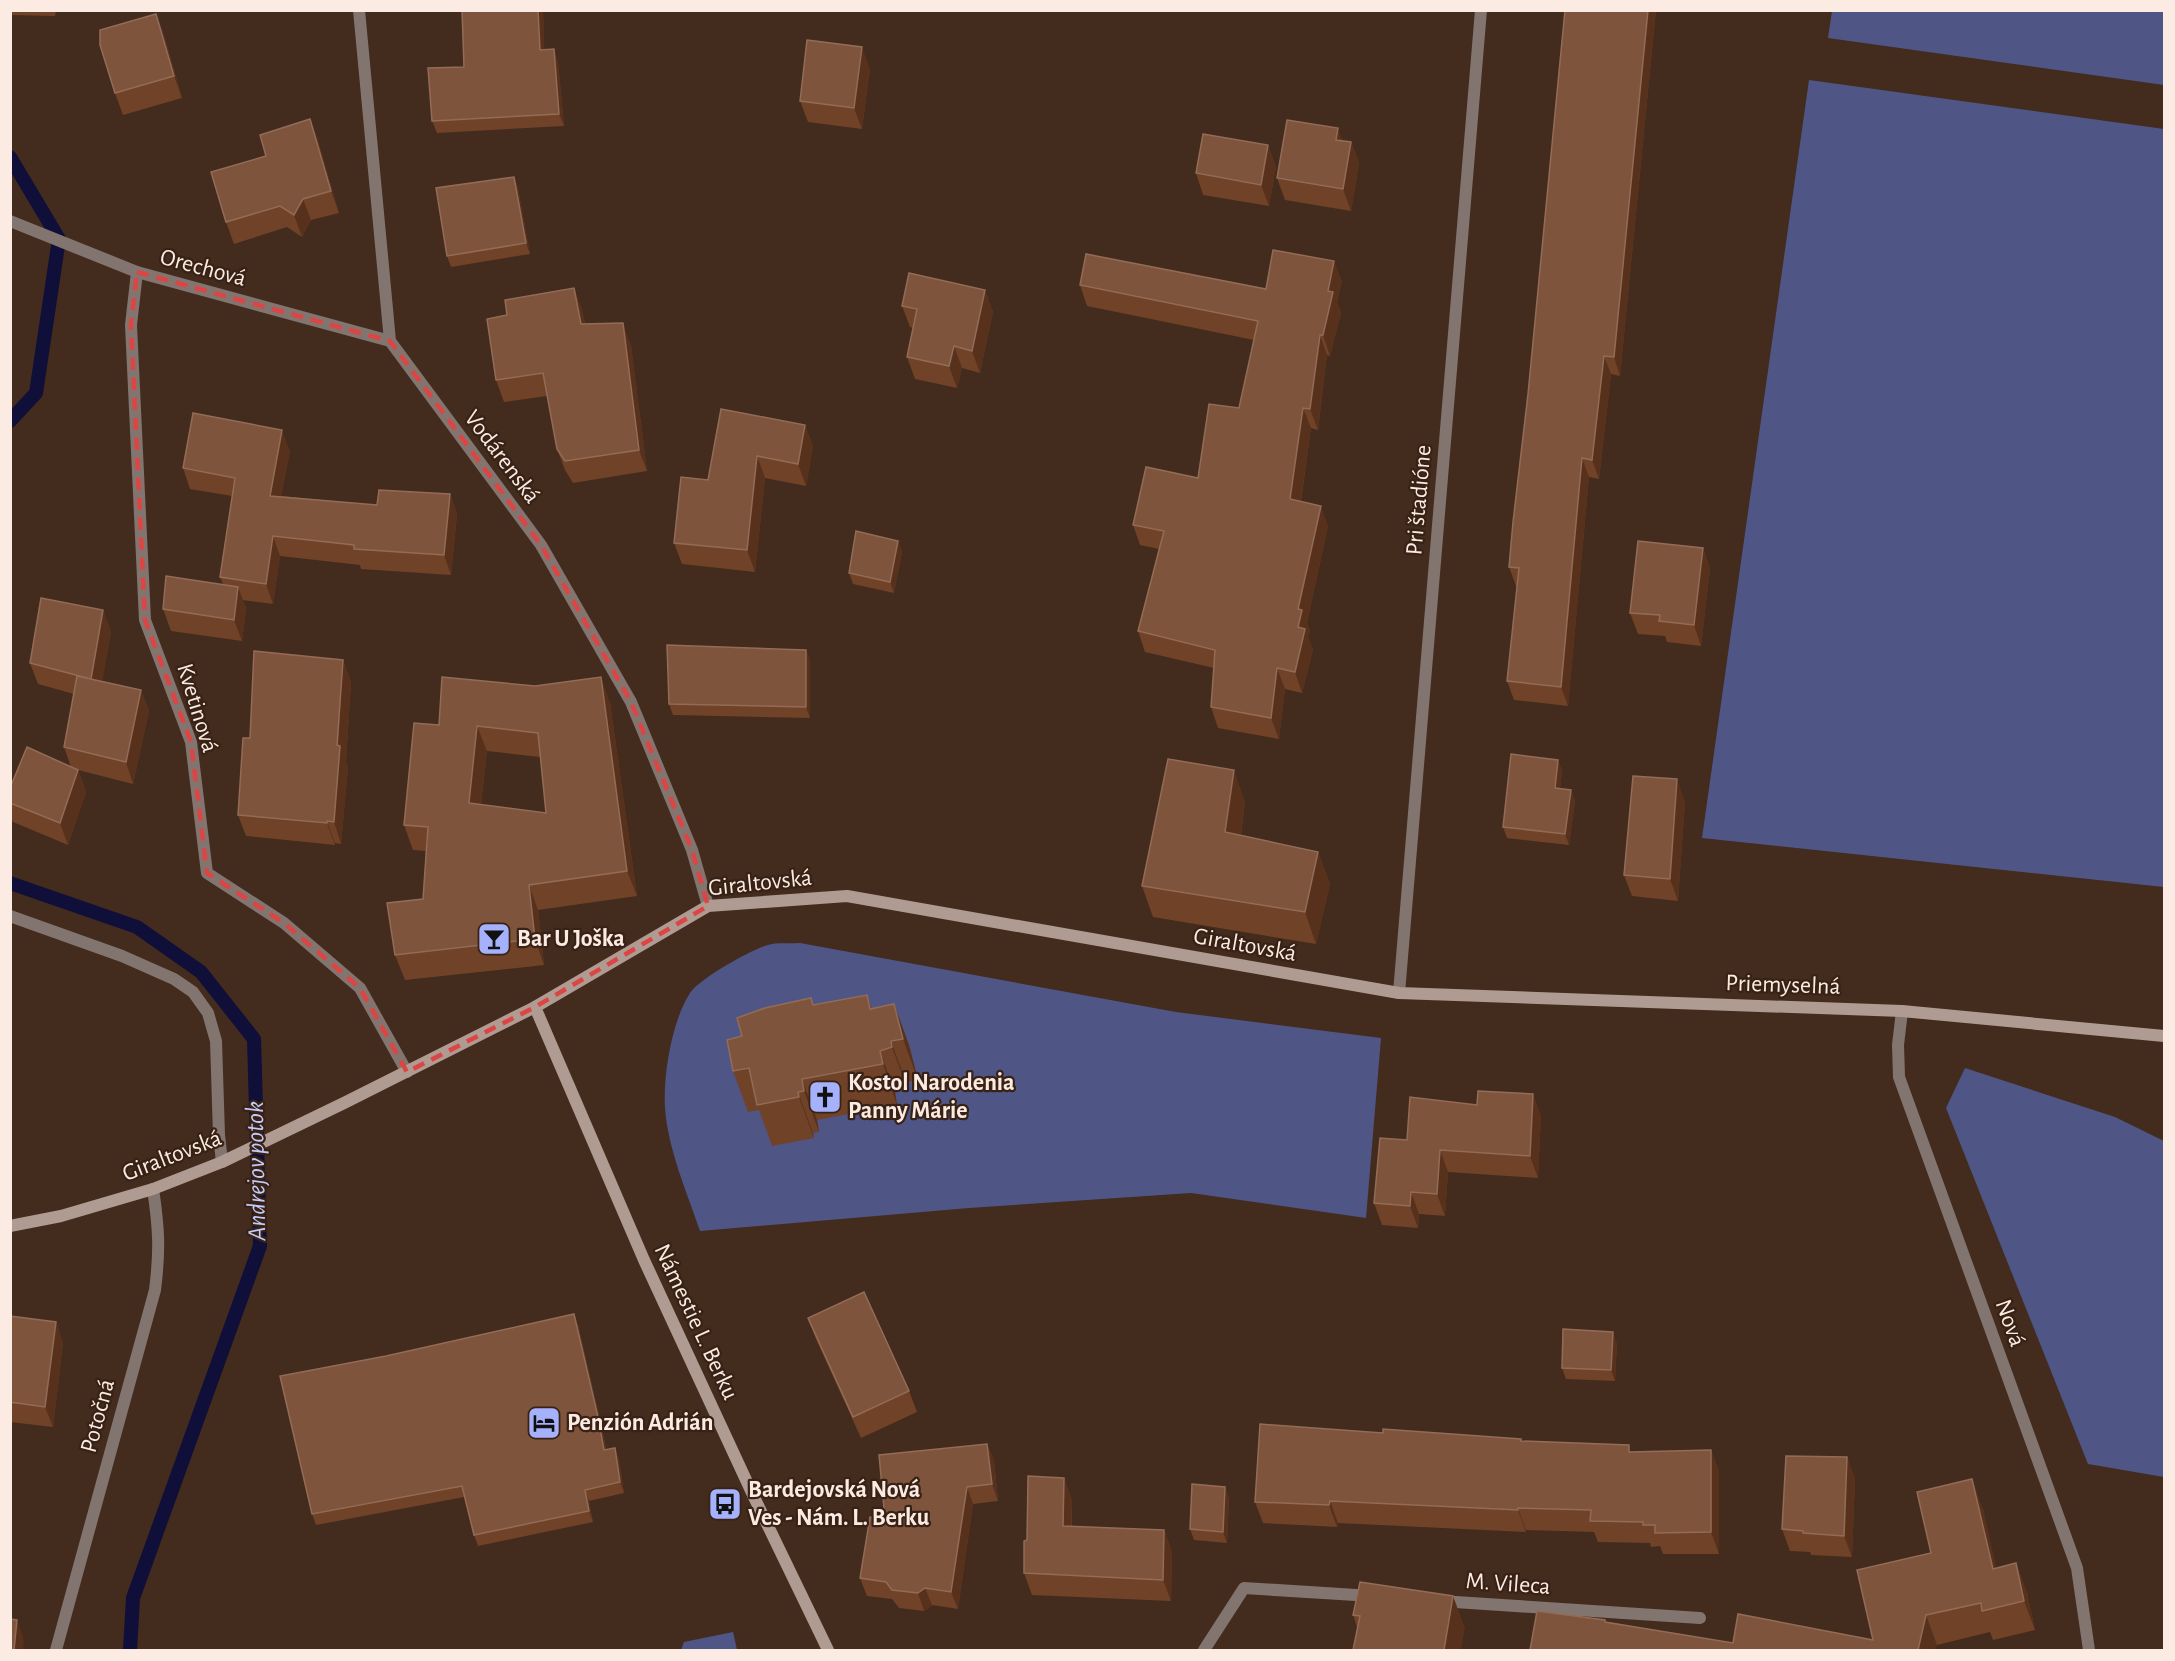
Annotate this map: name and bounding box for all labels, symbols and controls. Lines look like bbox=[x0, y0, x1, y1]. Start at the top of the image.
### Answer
street label: Orechová bbox=[157, 245, 249, 291]
street label: Vodárenská bbox=[460, 406, 544, 508]
street label: Pri štadióne bbox=[1402, 444, 1436, 556]
street label: Kvetinová bbox=[172, 661, 222, 755]
street label: Giraltovská bbox=[707, 866, 813, 900]
bar icon: Bar U Joška bbox=[476, 921, 512, 957]
street label: Giraltovská bbox=[1192, 924, 1298, 966]
place label: Bar U Joška bbox=[517, 927, 625, 951]
street label: Priemyselná bbox=[1725, 971, 1841, 999]
place label: Kostol Narodenia Panny Márie bbox=[848, 1071, 1015, 1123]
church icon: Kostol Narodenia Panny Márie bbox=[807, 1079, 843, 1115]
water label: Andrejov potok bbox=[242, 1101, 270, 1242]
street label: Giraltovská bbox=[119, 1126, 225, 1186]
street label: Námestie L. Berku bbox=[650, 1241, 742, 1403]
street label: Nová bbox=[1990, 1296, 2030, 1350]
street label: Potočná bbox=[77, 1377, 119, 1455]
hotel icon: Penzión Adrián bbox=[526, 1405, 562, 1441]
place label: Penzión Adrián bbox=[567, 1411, 713, 1435]
place label: Bardejovská Nová Ves - Nám. L. Berku bbox=[748, 1478, 930, 1530]
bus stop icon: Bardejovská Nová Ves - Nám. L. Berku bbox=[707, 1486, 743, 1522]
street label: M. Vileca bbox=[1465, 1569, 1551, 1599]

